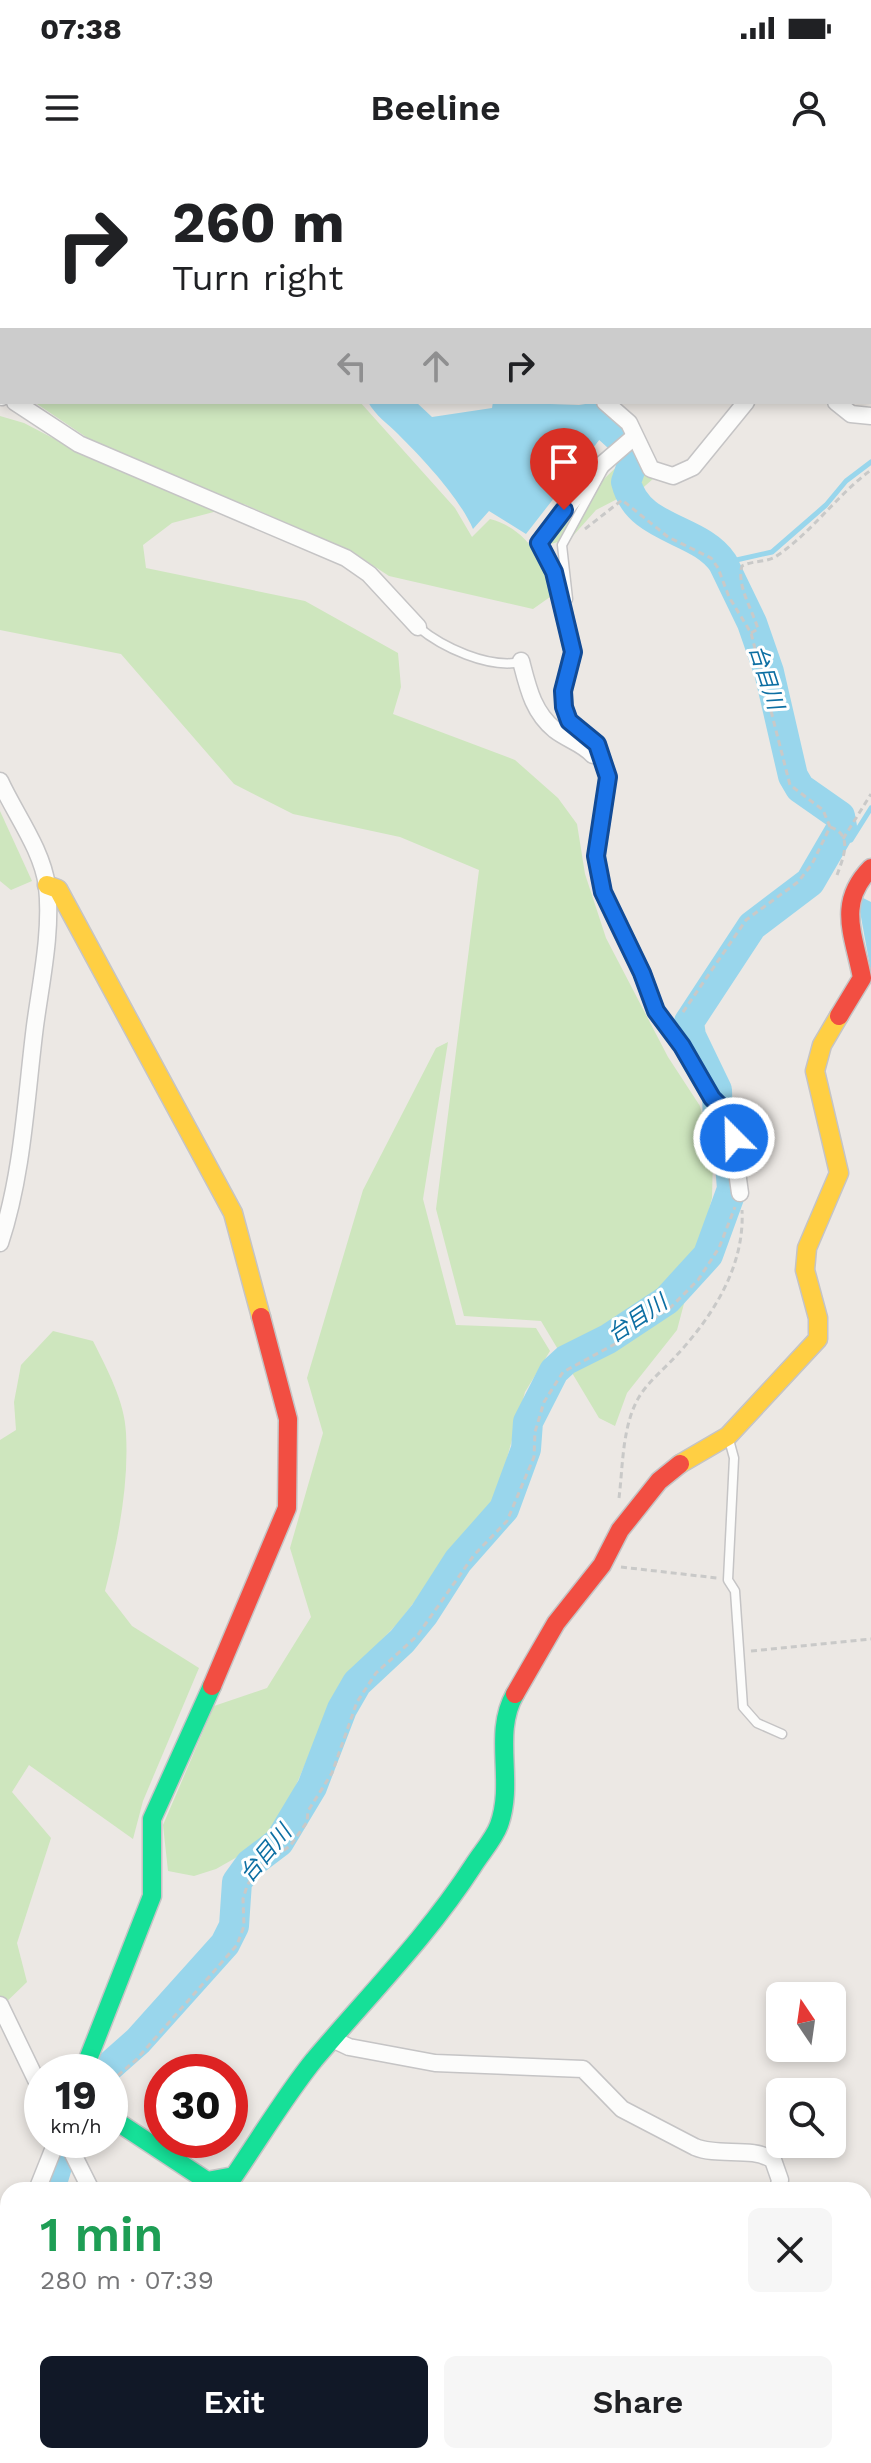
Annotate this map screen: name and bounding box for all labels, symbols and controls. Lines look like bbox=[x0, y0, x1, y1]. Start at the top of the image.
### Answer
text: 07:38 bbox=[40, 11, 122, 46]
icon: menu bbox=[40, 86, 84, 130]
icon: person bbox=[787, 86, 831, 130]
text: Beeline bbox=[370, 87, 501, 129]
text: 260 m bbox=[172, 190, 345, 256]
icon: right bbox=[40, 192, 144, 296]
text: Turn right bbox=[172, 257, 343, 299]
icon: left bbox=[330, 344, 374, 388]
icon: ahead bbox=[414, 344, 458, 388]
icon: right bbox=[498, 344, 542, 388]
pin bbox=[530, 428, 598, 510]
icon: arrive bbox=[542, 440, 586, 484]
water label: 台目川 bbox=[744, 642, 789, 714]
position arrow bbox=[692, 1096, 776, 1180]
water label: 台目川 bbox=[603, 1288, 673, 1347]
water label: 台目川 bbox=[235, 1818, 297, 1887]
north arrow bbox=[766, 1982, 846, 2062]
map controls bbox=[766, 1982, 846, 2158]
speed limit sign: 30 bbox=[144, 2054, 248, 2158]
text: 19 bbox=[55, 2072, 97, 2119]
button: search bbox=[766, 2078, 846, 2158]
text: km/h bbox=[50, 2114, 102, 2138]
text: 1 min bbox=[40, 2206, 163, 2263]
button: close bbox=[748, 2208, 832, 2292]
text: 280 m · 07:39 bbox=[40, 2265, 214, 2295]
button: Exit bbox=[40, 2356, 428, 2448]
button: Share bbox=[444, 2356, 832, 2448]

